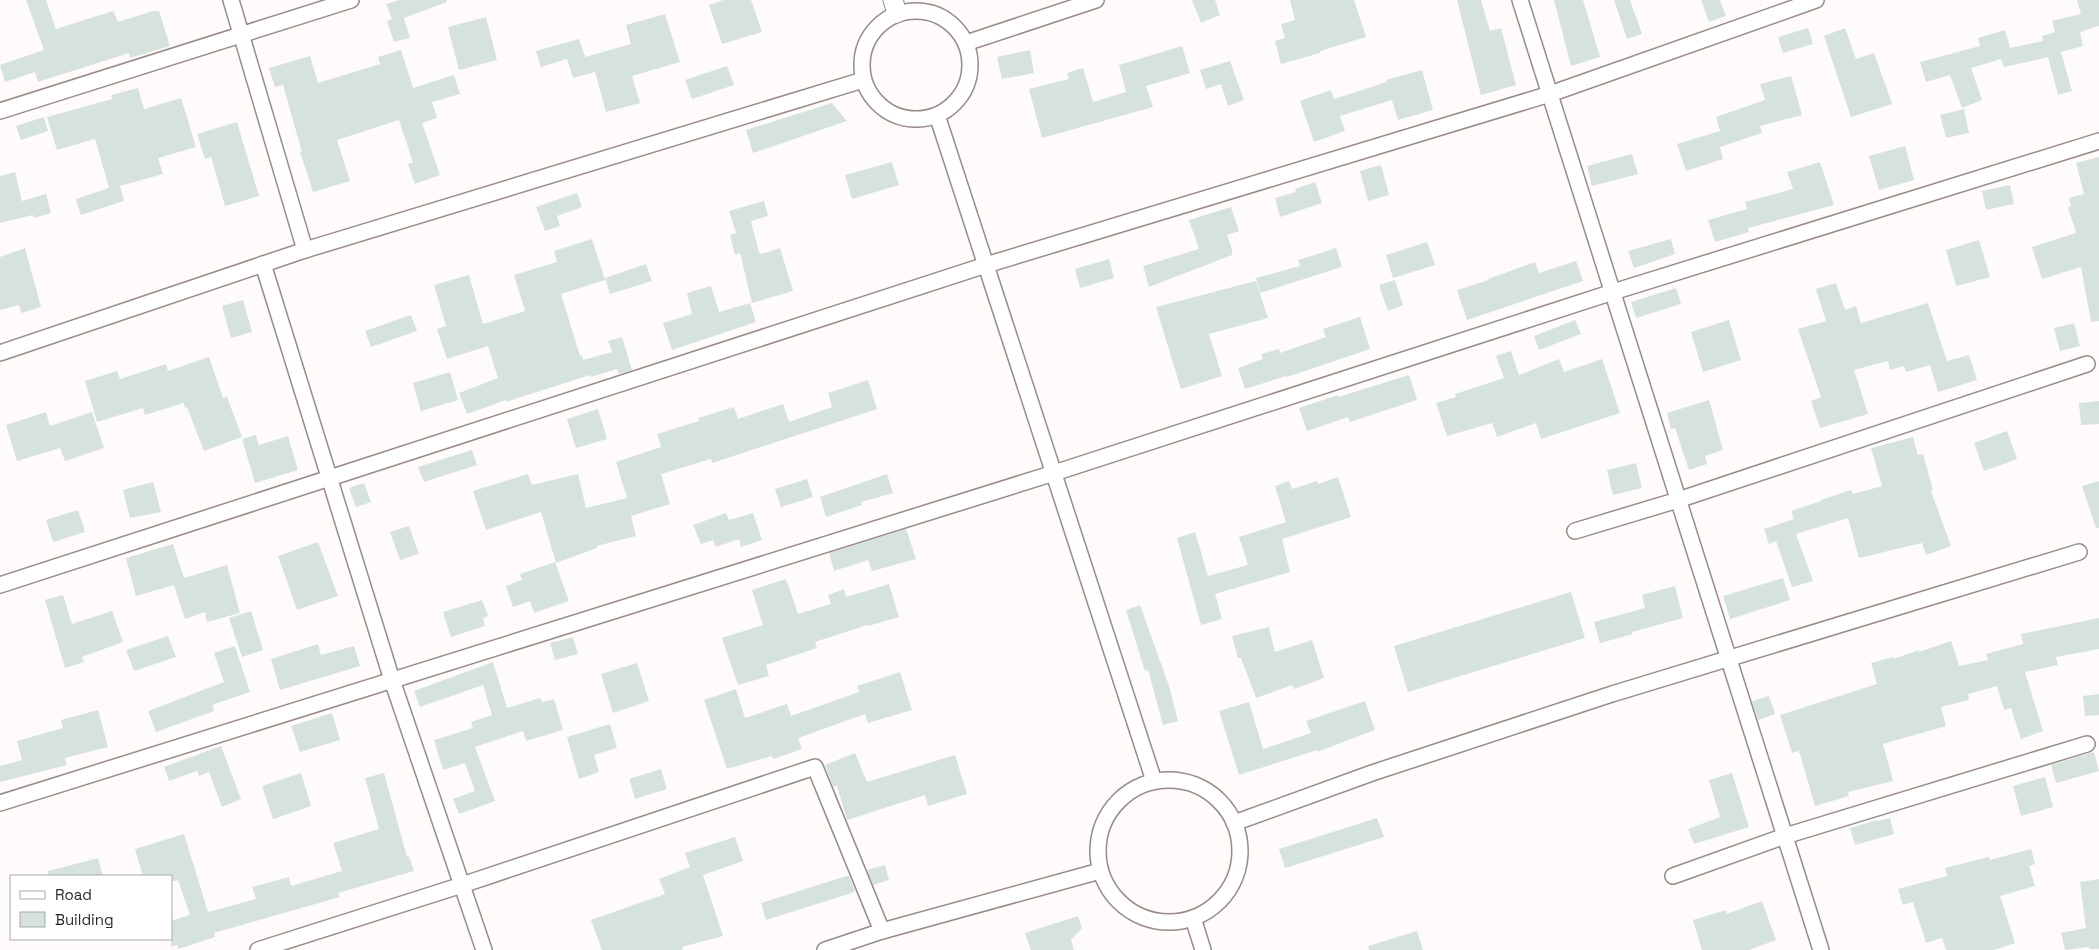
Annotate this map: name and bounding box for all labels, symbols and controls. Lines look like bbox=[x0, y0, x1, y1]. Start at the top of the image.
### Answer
legend bbox=[10, 875, 172, 940]
text: Road bbox=[55, 885, 92, 904]
text: Building bbox=[55, 910, 114, 929]

